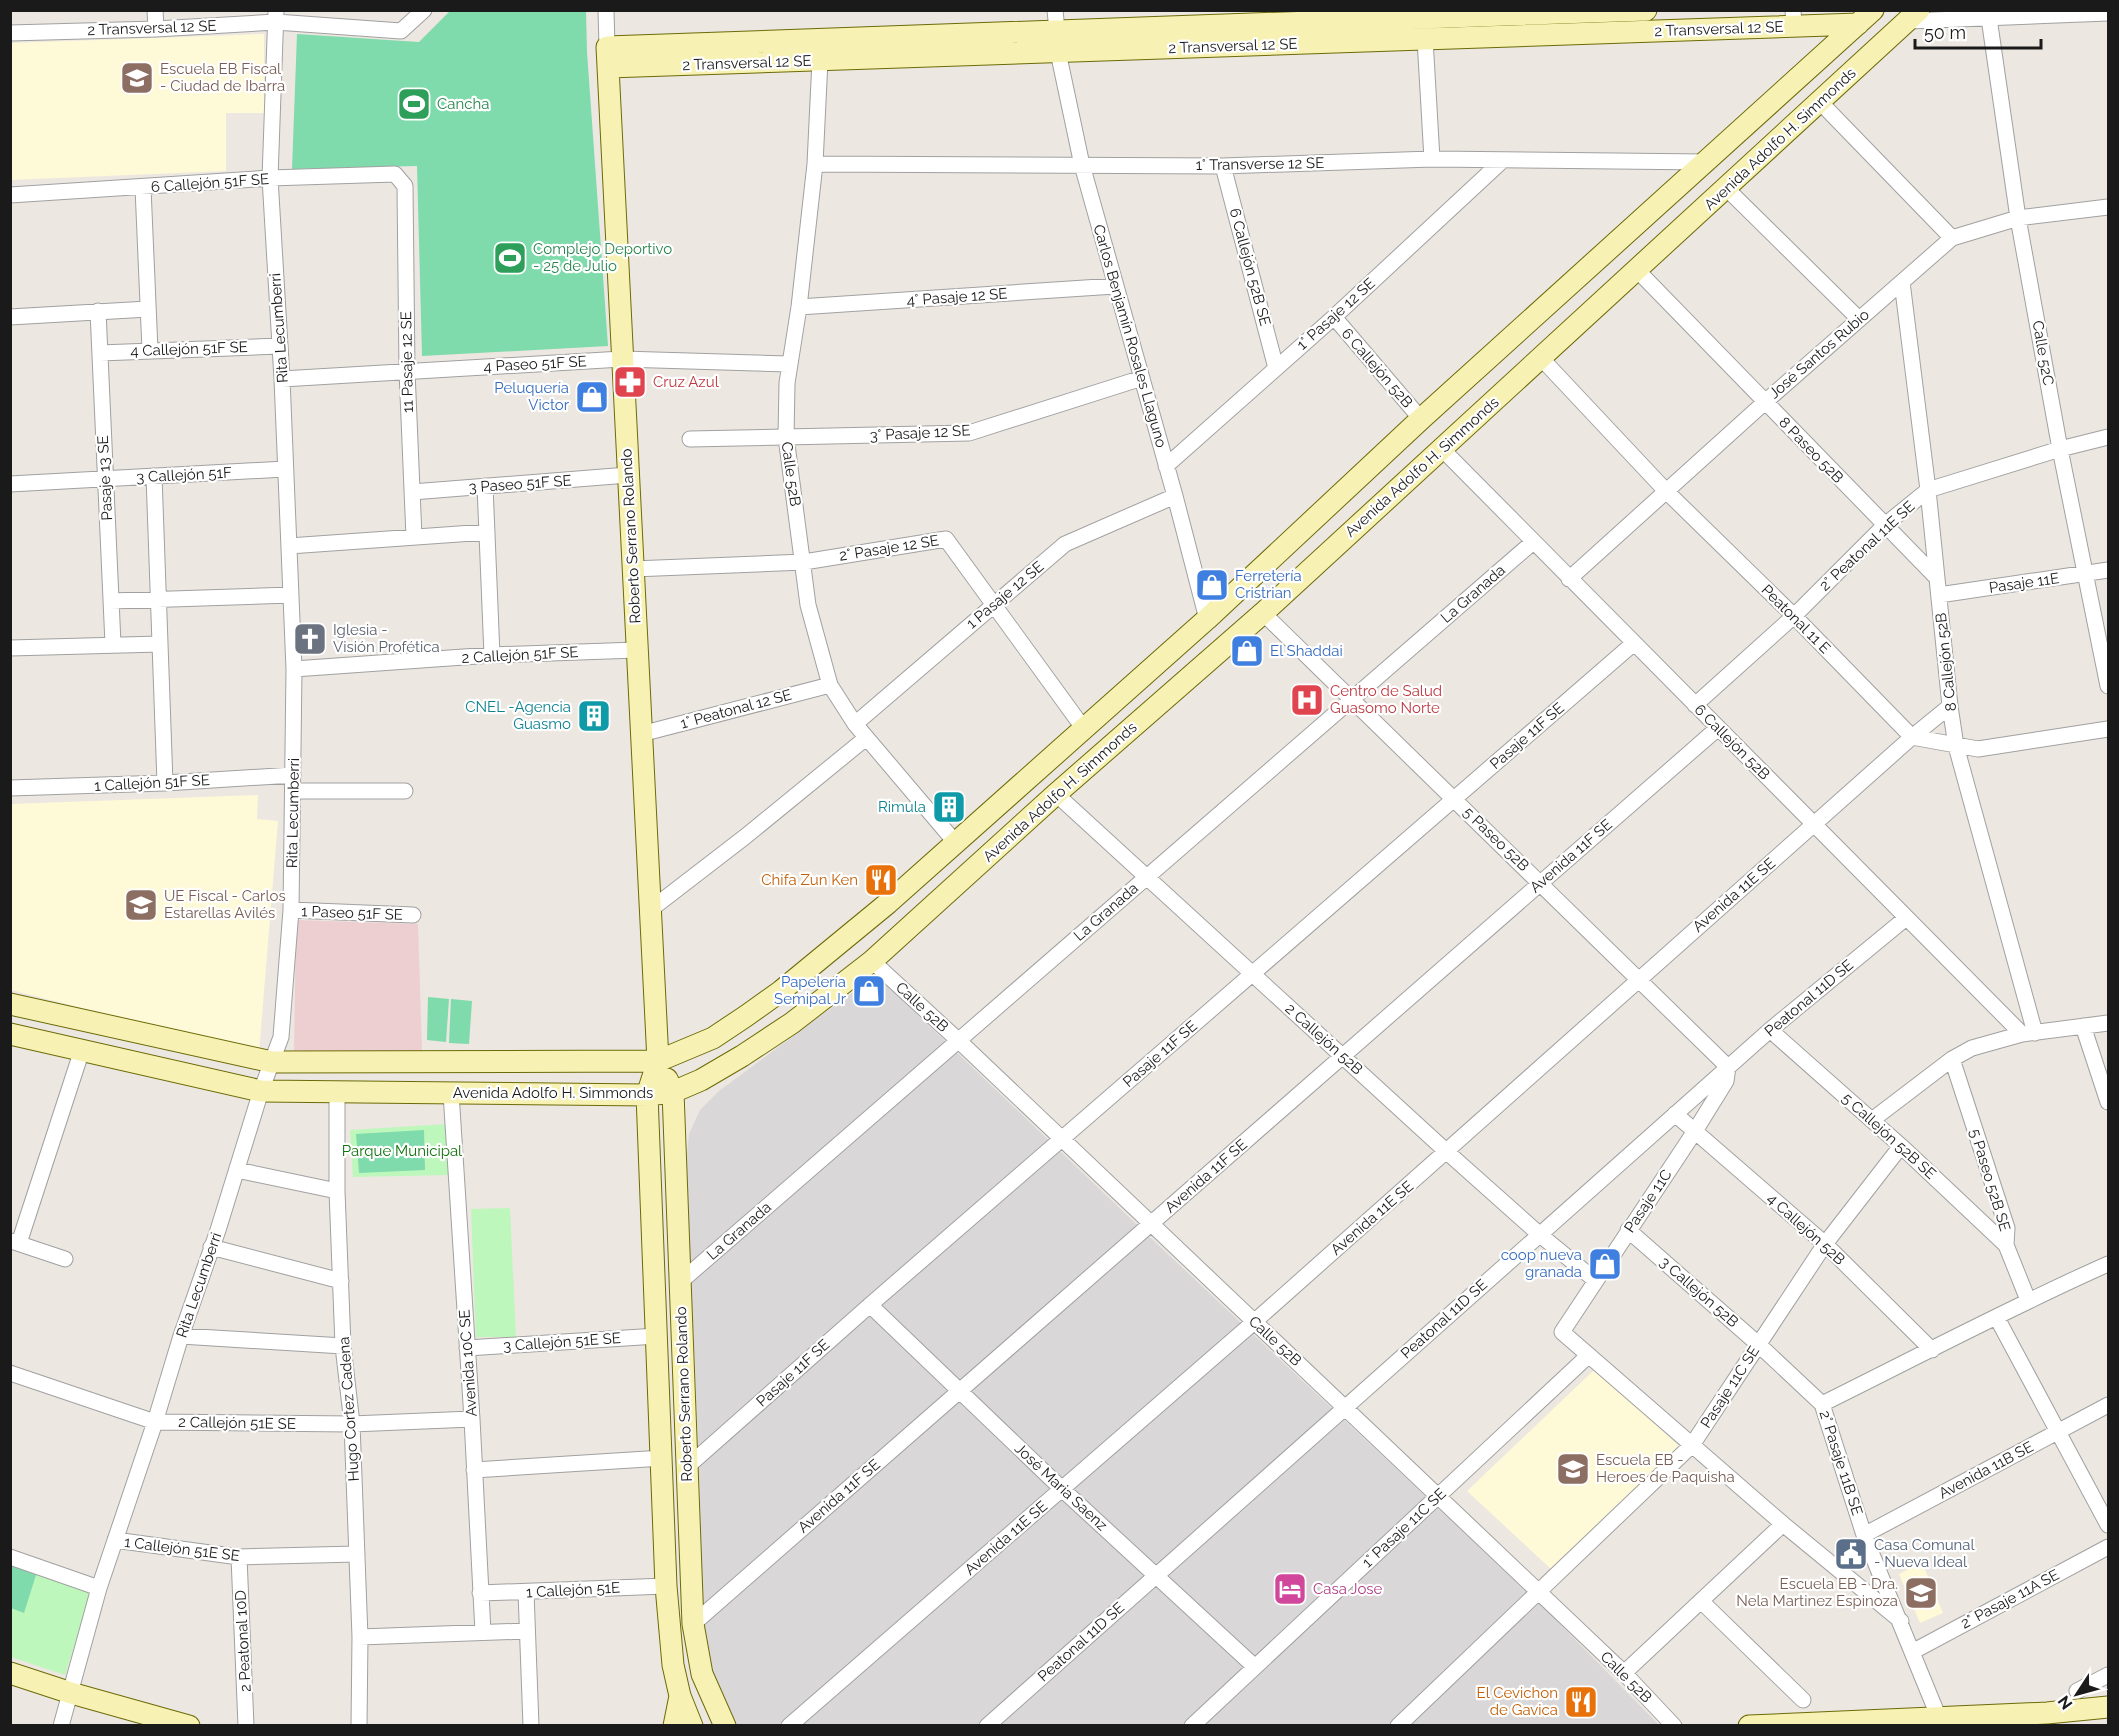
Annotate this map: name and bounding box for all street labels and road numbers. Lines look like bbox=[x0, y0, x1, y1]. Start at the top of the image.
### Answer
street label: 2 Transversal 12 SE bbox=[87, 17, 217, 39]
street label: 2 Transversal 12 SE bbox=[1654, 18, 1784, 40]
street label: 2 Transversal 12 SE bbox=[1168, 35, 1298, 57]
street label: 2 Transversal 12 SE bbox=[682, 52, 812, 74]
street label: Avenida Adolfo H. Simmonds bbox=[1700, 64, 1860, 214]
street label: 1° Transverse 12 SE bbox=[1196, 154, 1324, 174]
street label: 6 Callejón 51F SE bbox=[150, 170, 270, 196]
street label: 6 Callejón 52B SE bbox=[1226, 206, 1274, 328]
street label: Carlos Benjamín Rosales Llaguno bbox=[1089, 222, 1171, 450]
street label: Rita Lecumberri bbox=[266, 272, 292, 384]
street label: 1° Pasaje 12 SE bbox=[1293, 274, 1379, 354]
street label: 4° Pasaje 12 SE bbox=[906, 284, 1008, 310]
street label: José Santos Rubio bbox=[1765, 306, 1873, 402]
street label: 11 Pasaje 12 SE bbox=[397, 311, 417, 413]
street label: Calle 52C bbox=[2028, 319, 2058, 387]
street label: 6 Callejón 52B bbox=[1338, 325, 1416, 411]
street label: 4 Callejón 51F SE bbox=[130, 338, 248, 360]
street label: 4 Paseo 51F SE bbox=[483, 352, 587, 376]
street label: Avenida Adolfo H. Simmonds bbox=[1341, 393, 1503, 541]
street label: 8 Paseo 52B bbox=[1775, 413, 1847, 487]
street label: 3° Pasaje 12 SE bbox=[869, 421, 971, 445]
street label: Pasaje 13 SE bbox=[94, 435, 116, 521]
street label: Calle 52B bbox=[778, 440, 804, 508]
street label: Roberto Serrano Rolando bbox=[617, 448, 645, 624]
street label: 3 Callejón 51F bbox=[136, 464, 232, 486]
street label: 3 Paseo 51F SE bbox=[468, 471, 572, 497]
street label: 2° Peatonal 11E SE bbox=[1816, 497, 1918, 595]
street label: 2° Pasaje 12 SE bbox=[838, 531, 940, 565]
street label: 1 Pasaje 12 SE bbox=[963, 557, 1047, 633]
street label: La Granada bbox=[1437, 561, 1509, 627]
street label: Pasaje 11E bbox=[1988, 569, 2060, 597]
street label: Peatonal 11 E bbox=[1758, 581, 1834, 657]
street label: 8 Callejón 52B bbox=[1932, 612, 1960, 712]
street label: 2 Callejón 51F SE bbox=[461, 643, 579, 667]
street label: 1° Peatonal 12 SE bbox=[678, 685, 794, 733]
street label: Pasaje 11F SE bbox=[1486, 699, 1568, 773]
street label: 6 Callejón 52B bbox=[1691, 701, 1773, 783]
street label: Avenida Adolfo H. Simmonds bbox=[979, 718, 1141, 866]
street label: Rita Lecumberri bbox=[283, 758, 303, 868]
street label: 1 Callejón 51F SE bbox=[94, 771, 210, 795]
street label: 5 Paseo 52B bbox=[1459, 803, 1533, 875]
street label: Avenida 11F SE bbox=[1526, 815, 1616, 897]
street label: Avenida 11E SE bbox=[1689, 854, 1779, 936]
street label: La Granada bbox=[1070, 879, 1142, 945]
street label: 1 Paseo 51F SE bbox=[301, 902, 403, 924]
street label: Peatonal 11D SE bbox=[1761, 956, 1857, 1040]
street label: Calle 52B bbox=[892, 978, 952, 1036]
street label: 2 Callejón 52B bbox=[1282, 1000, 1366, 1078]
street label: Pasaje 11F SE bbox=[1119, 1017, 1201, 1091]
street label: Avenida Adolfo H. Simmonds bbox=[453, 1084, 653, 1102]
street label: 5 Callejón 52B SE bbox=[1838, 1089, 1940, 1183]
street label: 5 Paseo 52B SE bbox=[1966, 1127, 2014, 1233]
street label: Avenida 11F SE bbox=[1161, 1135, 1251, 1217]
street label: Pasaje 11C bbox=[1620, 1166, 1676, 1236]
street label: Avenida 11E SE bbox=[1327, 1177, 1417, 1259]
street label: 4 Callejón 52B bbox=[1763, 1189, 1849, 1269]
street label: La Granada bbox=[703, 1198, 775, 1264]
street label: Rita Lecumberri bbox=[173, 1230, 225, 1340]
street label: 3 Callejón 52B bbox=[1656, 1253, 1742, 1331]
street label: Peatonal 11D SE bbox=[1397, 1276, 1491, 1362]
street label: Roberto Serrano Rolando bbox=[672, 1306, 696, 1482]
street label: Avenida 10C SE bbox=[455, 1309, 481, 1417]
street label: Calle 52B bbox=[1245, 1312, 1305, 1370]
street label: 3 Callejón 51E SE bbox=[503, 1329, 621, 1355]
street label: Pasaje 11F SE bbox=[753, 1335, 833, 1411]
street label: Hugo Cortez Cadena bbox=[335, 1336, 363, 1482]
street label: Pasaje 11C SE bbox=[1697, 1343, 1763, 1431]
street label: 2° Pasaje 11B SE bbox=[1816, 1408, 1866, 1518]
street label: 2 Callejón 51E SE bbox=[178, 1413, 296, 1433]
street label: Avenida 11B SE bbox=[1936, 1438, 2036, 1502]
street label: José Maria Saenz bbox=[1011, 1440, 1111, 1534]
street label: Avenida 11F SE bbox=[794, 1455, 884, 1537]
street label: 1° Pasaje 11C SE bbox=[1358, 1485, 1450, 1571]
street label: Avenida 11E SE bbox=[961, 1497, 1051, 1579]
street label: 1 Callejón 51E SE bbox=[123, 1533, 241, 1565]
street label: 2° Pasaje 11A SE bbox=[1958, 1565, 2062, 1633]
street label: 1 Callejón 51E bbox=[525, 1579, 621, 1601]
street label: 2 Peatonal 10D bbox=[231, 1589, 255, 1693]
street label: Peatonal 11D SE bbox=[1034, 1599, 1128, 1685]
street label: Calle 52B bbox=[1597, 1648, 1655, 1706]

